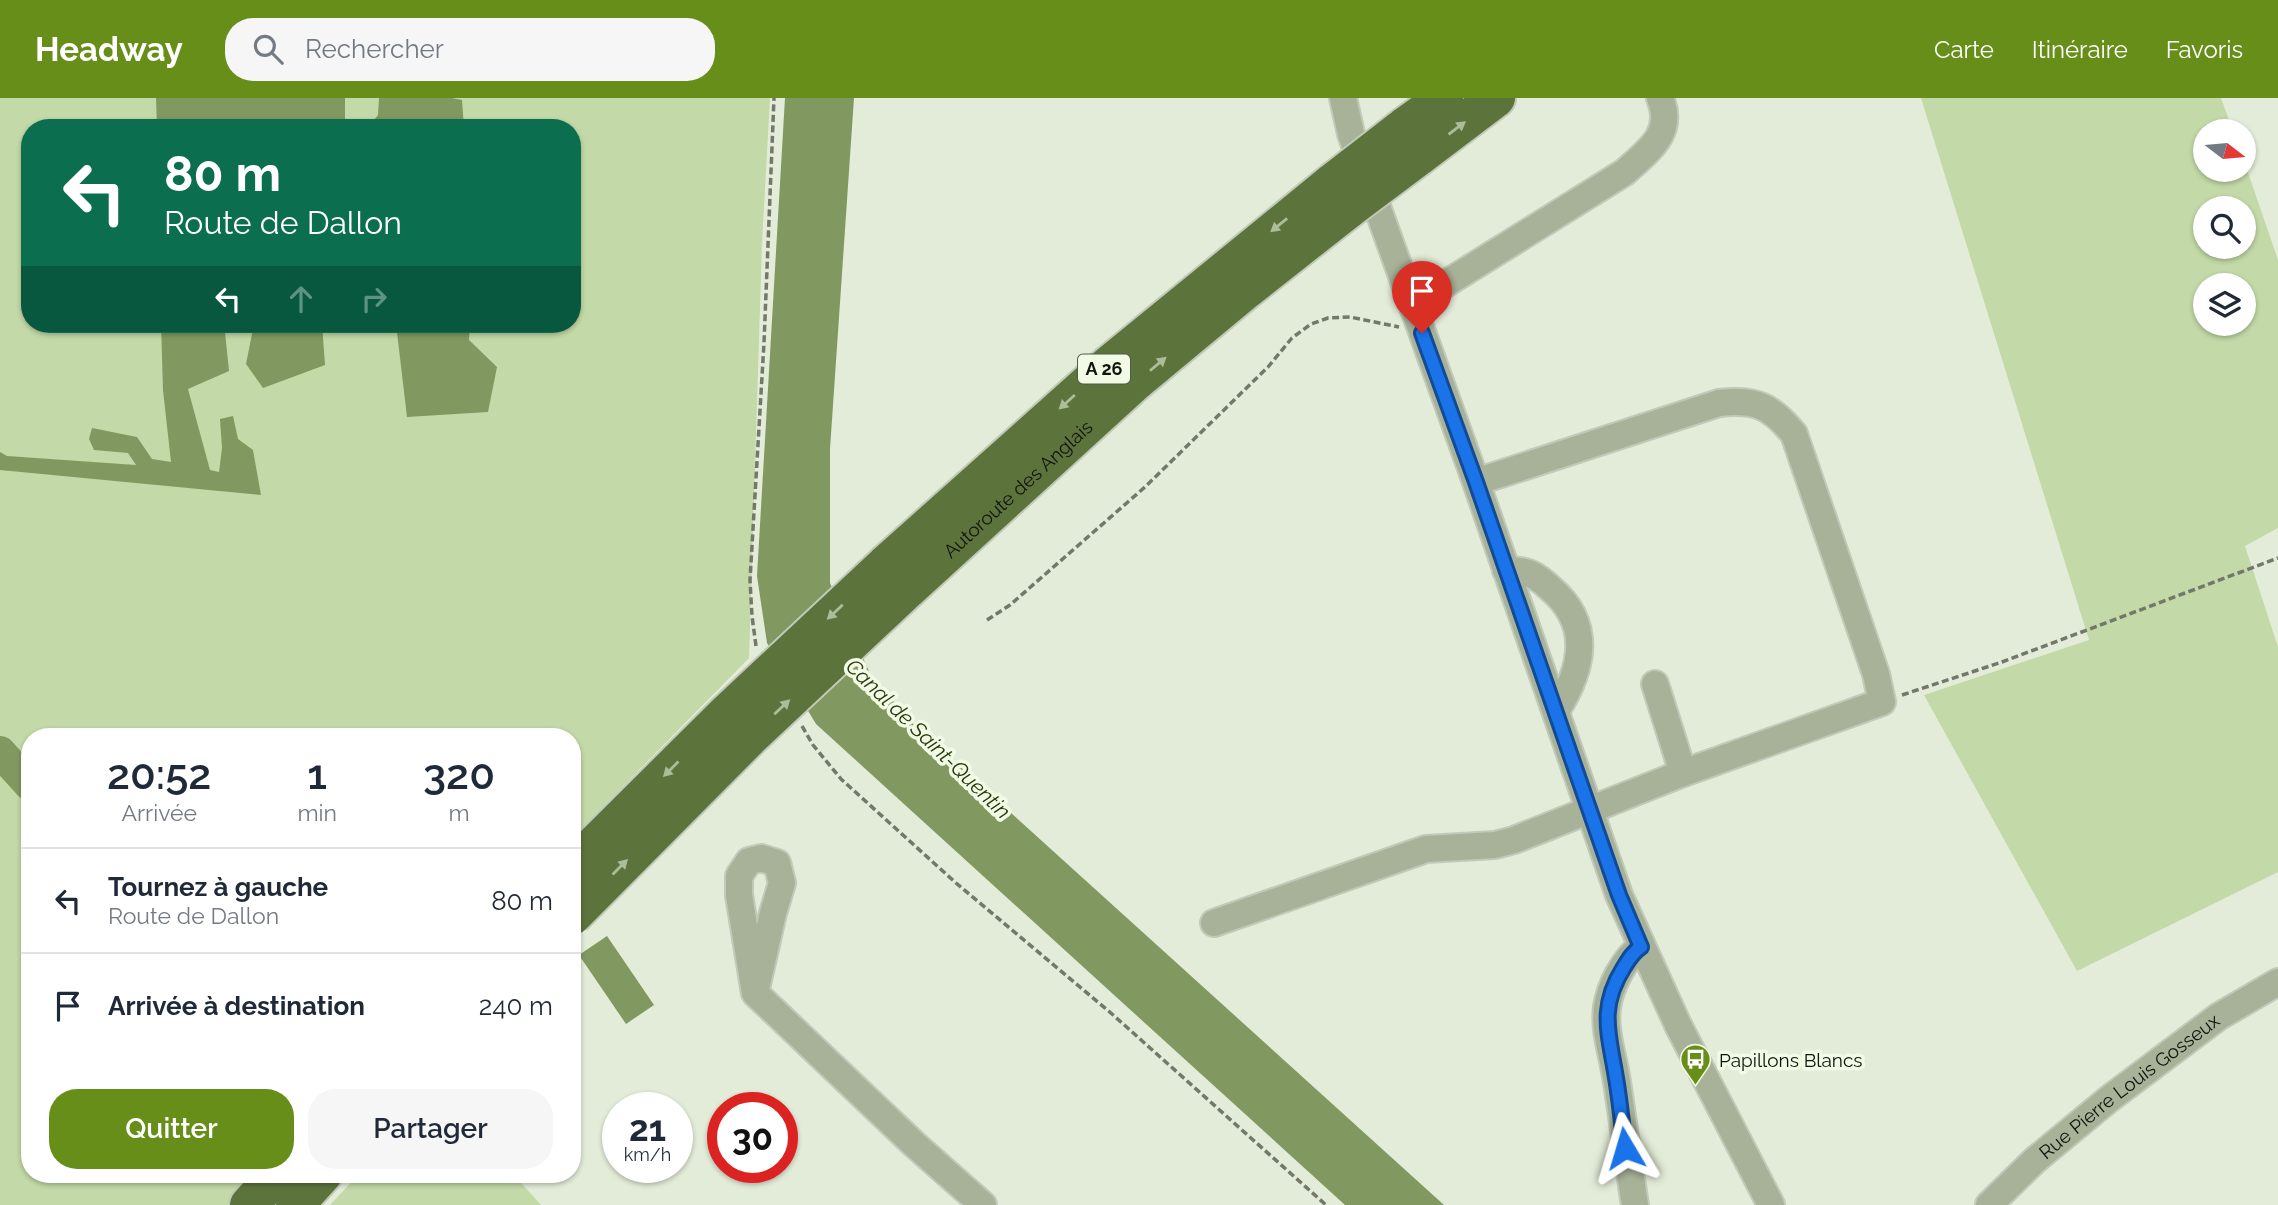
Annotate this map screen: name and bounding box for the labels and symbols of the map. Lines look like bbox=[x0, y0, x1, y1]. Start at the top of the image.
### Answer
north arrow bbox=[2193, 119, 2256, 182]
one-way arrow bbox=[1448, 121, 1466, 135]
one-way arrow bbox=[1271, 217, 1288, 232]
pin bbox=[1392, 261, 1452, 333]
road number: A 26 bbox=[1078, 354, 1130, 384]
one-way arrow bbox=[1149, 356, 1167, 372]
one-way arrow bbox=[1058, 394, 1076, 410]
street label: Autoroute des Anglais bbox=[939, 416, 1097, 562]
one-way arrow bbox=[827, 603, 844, 619]
water label: Canal de Saint-Quentin bbox=[841, 654, 1016, 824]
one-way arrow bbox=[773, 699, 791, 715]
one-way arrow bbox=[663, 761, 679, 777]
one-way arrow bbox=[612, 859, 629, 876]
street label: Rue Pierre Louis Gosseux bbox=[2034, 1009, 2224, 1163]
bus stop icon: Papillons Blancs bbox=[1679, 1043, 1713, 1087]
place label: Papillons Blancs bbox=[1719, 1049, 1863, 1071]
speed limit sign: 30 bbox=[707, 1092, 798, 1183]
position arrow bbox=[1588, 1111, 1662, 1185]

